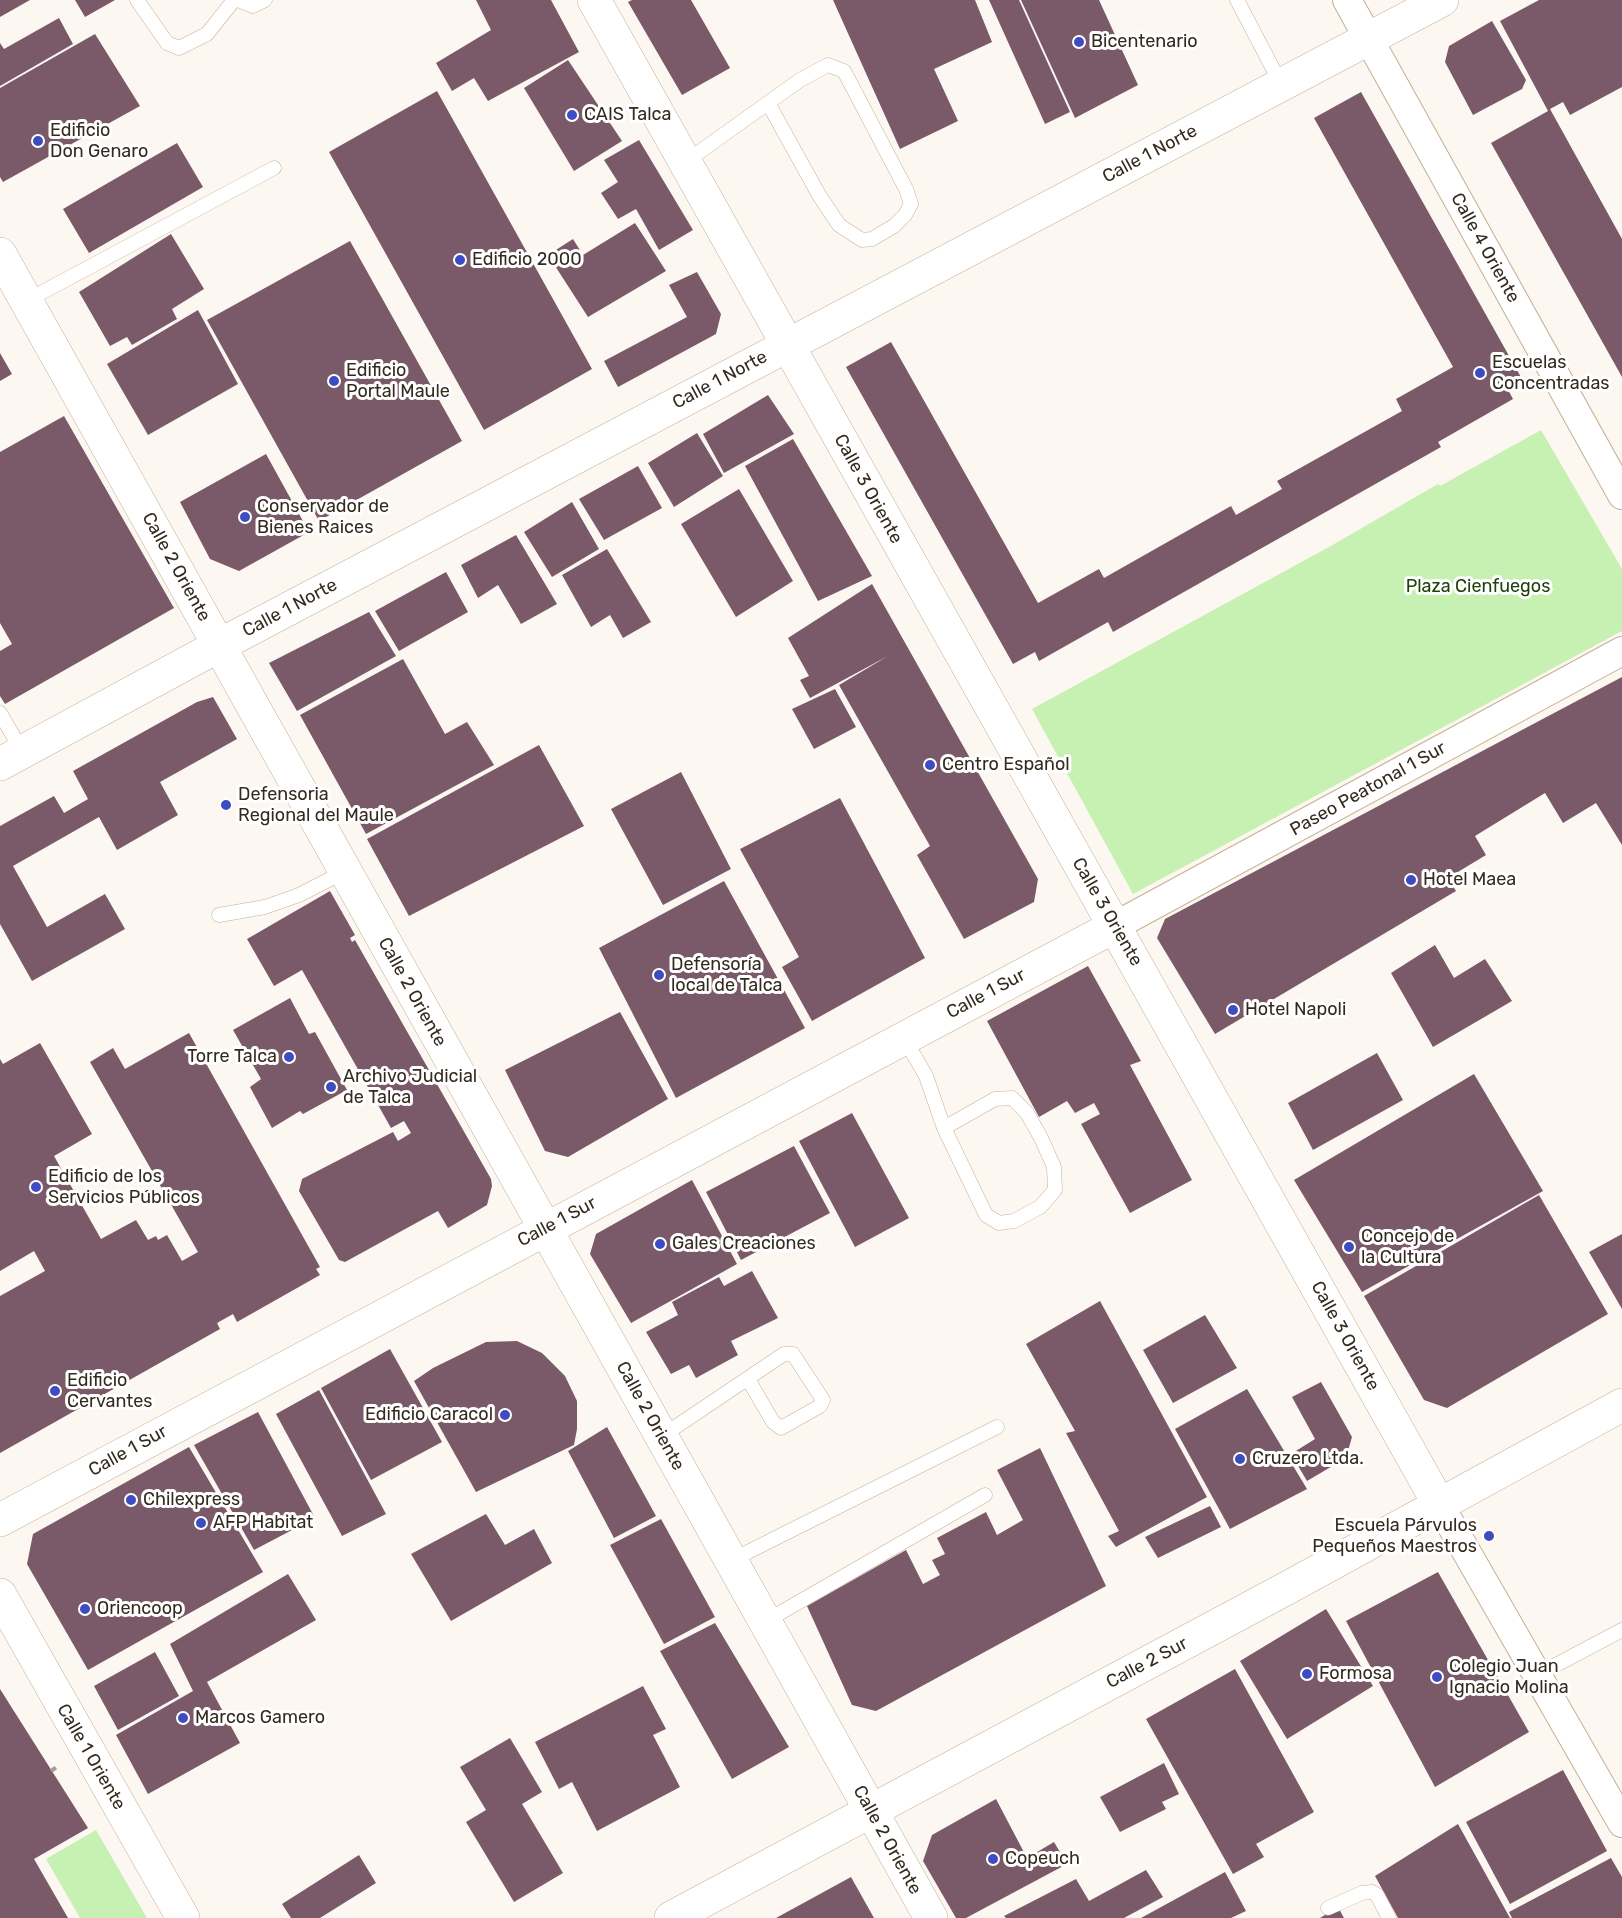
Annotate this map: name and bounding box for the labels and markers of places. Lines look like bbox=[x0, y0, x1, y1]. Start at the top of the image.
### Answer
place label: Bicentenario bbox=[1091, 31, 1198, 53]
marker: Bicentenario bbox=[1072, 35, 1086, 49]
place label: CAIS Talca bbox=[584, 104, 671, 126]
marker: CAIS Talca bbox=[565, 108, 579, 122]
place label: Edificio Don Genaro bbox=[50, 120, 148, 162]
marker: Edificio Don Genaro bbox=[31, 134, 45, 148]
place label: Edificio 2000 bbox=[472, 249, 582, 271]
marker: Edificio 2000 bbox=[453, 253, 467, 267]
place label: Escuelas Concentradas bbox=[1492, 352, 1610, 394]
place label: Edificio Portal Maule bbox=[346, 360, 450, 403]
marker: Escuelas Concentradas bbox=[1473, 366, 1487, 380]
marker: Edificio Portal Maule bbox=[327, 374, 341, 388]
place label: Conservador de Bienes Raices bbox=[257, 496, 389, 538]
marker: Conservador de Bienes Raices bbox=[238, 510, 252, 524]
place label: Centro Español bbox=[942, 754, 1070, 776]
marker: Centro Español bbox=[923, 758, 937, 772]
place label: Defensoria Regional del Maule bbox=[238, 784, 394, 826]
marker: Defensoria Regional del Maule bbox=[219, 798, 233, 812]
place label: Hotel Maea bbox=[1423, 869, 1516, 891]
marker: Hotel Maea bbox=[1404, 873, 1418, 887]
place label: Defensoría local de Talca bbox=[671, 954, 783, 996]
marker: Defensoría local de Talca bbox=[652, 968, 666, 982]
place label: Hotel Napoli bbox=[1245, 999, 1346, 1021]
marker: Hotel Napoli bbox=[1226, 1003, 1240, 1017]
place label: Torre Talca bbox=[187, 1046, 277, 1068]
marker: Torre Talca bbox=[282, 1050, 296, 1064]
place label: Archivo Judicial de Talca bbox=[343, 1066, 477, 1108]
marker: Archivo Judicial de Talca bbox=[324, 1080, 338, 1094]
place label: Edificio de los Servicios Públicos bbox=[48, 1166, 200, 1208]
marker: Edificio de los Servicios Públicos bbox=[29, 1180, 43, 1194]
place label: Concejo de la Cultura bbox=[1361, 1226, 1454, 1268]
place label: Gales Creaciones bbox=[672, 1233, 816, 1255]
marker: Gales Creaciones bbox=[653, 1237, 667, 1251]
marker: Concejo de la Cultura bbox=[1342, 1240, 1356, 1254]
place label: Edificio Cervantes bbox=[67, 1370, 153, 1412]
marker: Edificio Cervantes bbox=[48, 1384, 62, 1398]
place label: Edificio Caracol bbox=[365, 1404, 493, 1426]
marker: Edificio Caracol bbox=[498, 1408, 512, 1422]
place label: Cruzero Ltda. bbox=[1252, 1448, 1364, 1470]
marker: Cruzero Ltda. bbox=[1233, 1452, 1247, 1466]
place label: Chilexpress bbox=[143, 1489, 240, 1511]
marker: Chilexpress bbox=[124, 1493, 138, 1507]
place label: AFP Habitat bbox=[213, 1512, 313, 1534]
place label: Escuela Párvulos Pequeños Maestros bbox=[1312, 1515, 1477, 1558]
marker: AFP Habitat bbox=[194, 1516, 208, 1530]
marker: Escuela Párvulos Pequeños Maestros bbox=[1482, 1529, 1496, 1543]
place label: Oriencoop bbox=[97, 1598, 183, 1620]
marker: Oriencoop bbox=[78, 1602, 92, 1616]
place label: Colegio Juan Ignacio Molina bbox=[1449, 1656, 1569, 1698]
place label: Formosa bbox=[1319, 1663, 1392, 1685]
marker: Formosa bbox=[1300, 1667, 1314, 1681]
marker: Colegio Juan Ignacio Molina bbox=[1430, 1670, 1444, 1684]
place label: Marcos Gamero bbox=[195, 1707, 325, 1729]
marker: Marcos Gamero bbox=[176, 1711, 190, 1725]
place label: Copeuch bbox=[1005, 1848, 1080, 1870]
marker: Copeuch bbox=[986, 1852, 1000, 1866]

